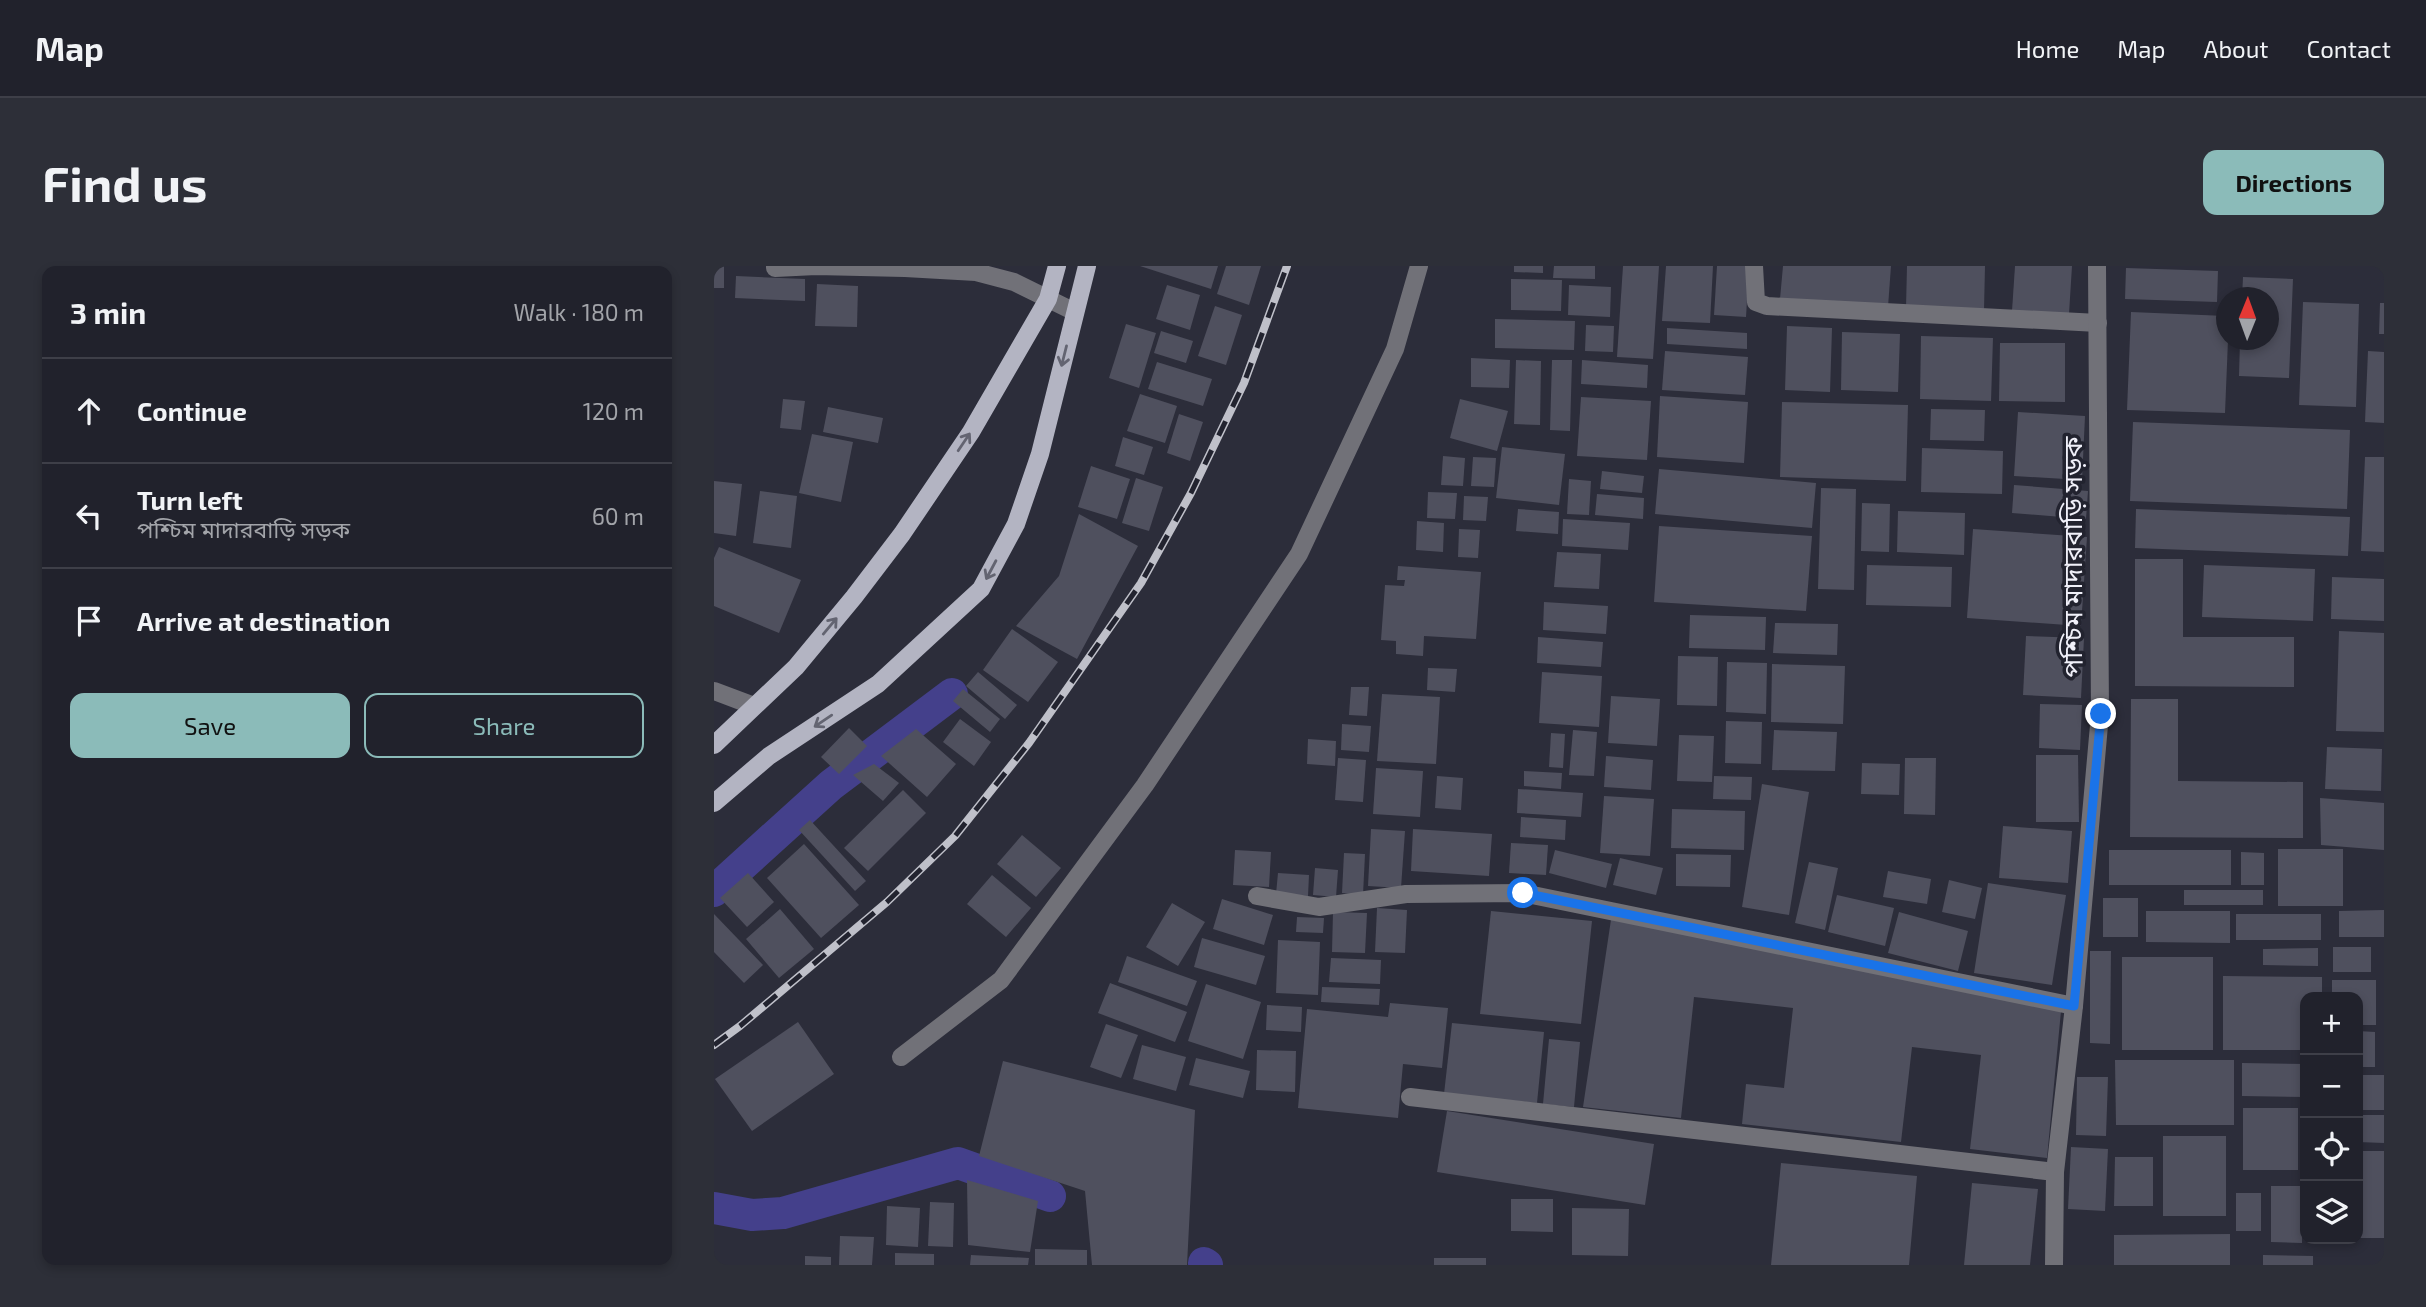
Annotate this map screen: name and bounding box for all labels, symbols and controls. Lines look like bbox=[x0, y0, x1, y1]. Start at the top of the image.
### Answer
text: Map bbox=[35, 28, 104, 68]
text: Home bbox=[2016, 34, 2079, 63]
text: Map bbox=[2117, 34, 2165, 63]
text: About bbox=[2203, 34, 2269, 63]
text: Contact bbox=[2307, 34, 2391, 63]
button: Directions bbox=[2203, 150, 2384, 215]
text: Find us bbox=[42, 153, 207, 212]
north arrow bbox=[2216, 287, 2279, 350]
text: 3 min bbox=[70, 294, 146, 330]
text: Walk · 180 m bbox=[514, 298, 644, 326]
one-way arrow bbox=[1057, 344, 1070, 367]
icon: ahead bbox=[70, 392, 108, 430]
text: Continue bbox=[137, 395, 247, 426]
text: 120 m bbox=[583, 397, 644, 425]
one-way arrow bbox=[957, 433, 971, 452]
street label: পশ্চিম মাদারবাড়ি সড়ক bbox=[2056, 436, 2087, 677]
text: Turn left bbox=[137, 484, 243, 515]
icon: left bbox=[70, 497, 108, 535]
text: 60 m bbox=[592, 502, 644, 530]
text: পশ্চিম মাদারবাড়ি সড়ক bbox=[137, 515, 350, 543]
one-way arrow bbox=[984, 559, 997, 580]
icon: arrive bbox=[70, 602, 108, 640]
text: Arrive at destination bbox=[137, 605, 390, 636]
one-way arrow bbox=[822, 617, 838, 635]
button: Save bbox=[70, 693, 350, 758]
button: Share bbox=[364, 693, 644, 758]
route end bbox=[2085, 698, 2116, 729]
one-way arrow bbox=[814, 713, 833, 728]
route start bbox=[1507, 877, 1538, 908]
map controls bbox=[2300, 992, 2363, 1244]
button: + bbox=[2300, 992, 2363, 1055]
button: − bbox=[2300, 1055, 2363, 1118]
button: locate bbox=[2300, 1118, 2363, 1181]
button: layers bbox=[2300, 1181, 2363, 1244]

